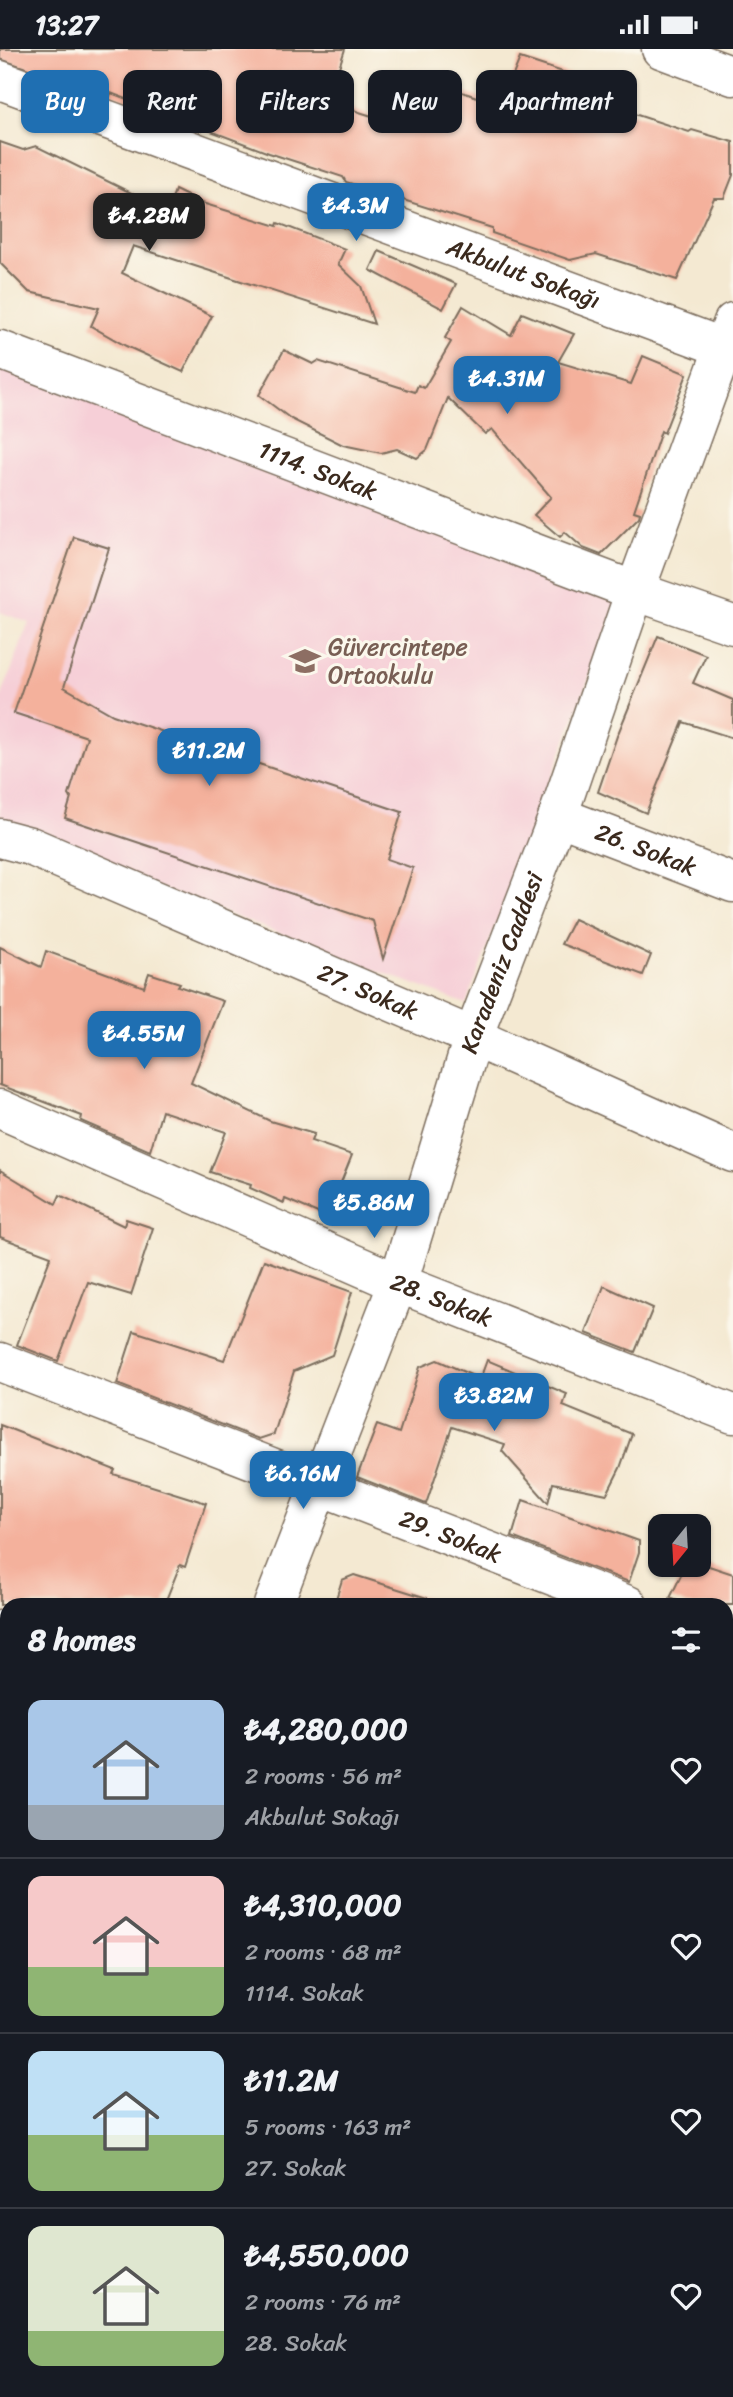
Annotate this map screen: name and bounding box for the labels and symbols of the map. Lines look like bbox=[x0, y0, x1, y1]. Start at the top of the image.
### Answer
pin: ₺4.3M bbox=[307, 183, 405, 243]
pin: ₺4.28M bbox=[92, 193, 206, 253]
street label: Akbulut Sokağı bbox=[440, 226, 606, 321]
pin: ₺4.31M bbox=[450, 357, 564, 416]
street label: 1114. Sokak bbox=[252, 429, 384, 512]
place label: Güvercintepe Ortaokulu bbox=[328, 626, 468, 696]
school or university icon: Güvercintepe Ortaokulu bbox=[288, 644, 322, 678]
pin: ₺11.2M bbox=[152, 729, 266, 788]
street label: 26. Sokak bbox=[589, 811, 703, 888]
street label: Karadeniz Caddesi bbox=[448, 865, 556, 1059]
street label: 27. Sokak bbox=[311, 951, 425, 1032]
pin: ₺4.55M bbox=[87, 1011, 201, 1071]
pin: ₺5.86M bbox=[317, 1181, 431, 1240]
street label: 28. Sokak bbox=[384, 1261, 499, 1339]
pin: ₺3.82M bbox=[437, 1373, 551, 1433]
pin: ₺6.16M bbox=[246, 1451, 360, 1511]
street label: 29. Sokak bbox=[393, 1497, 508, 1575]
north arrow bbox=[648, 1514, 710, 1577]

